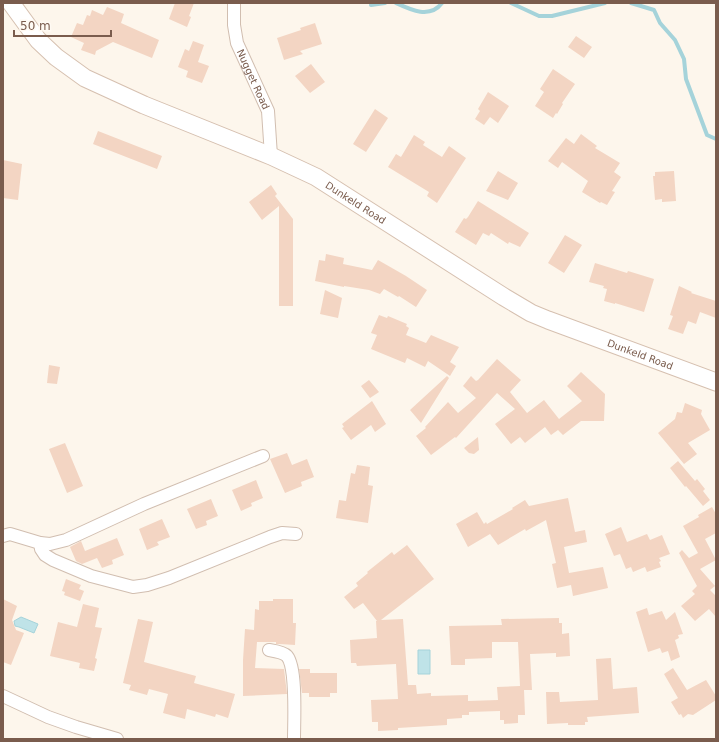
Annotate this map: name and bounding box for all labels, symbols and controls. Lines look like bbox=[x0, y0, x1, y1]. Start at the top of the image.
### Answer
scale bar bbox=[14, 12, 111, 38]
text: 50 m bbox=[20, 19, 51, 33]
street label: Nugget Road bbox=[235, 47, 272, 111]
street label: Dunkeld Road bbox=[324, 179, 388, 226]
street label: Dunkeld Road bbox=[606, 337, 675, 371]

